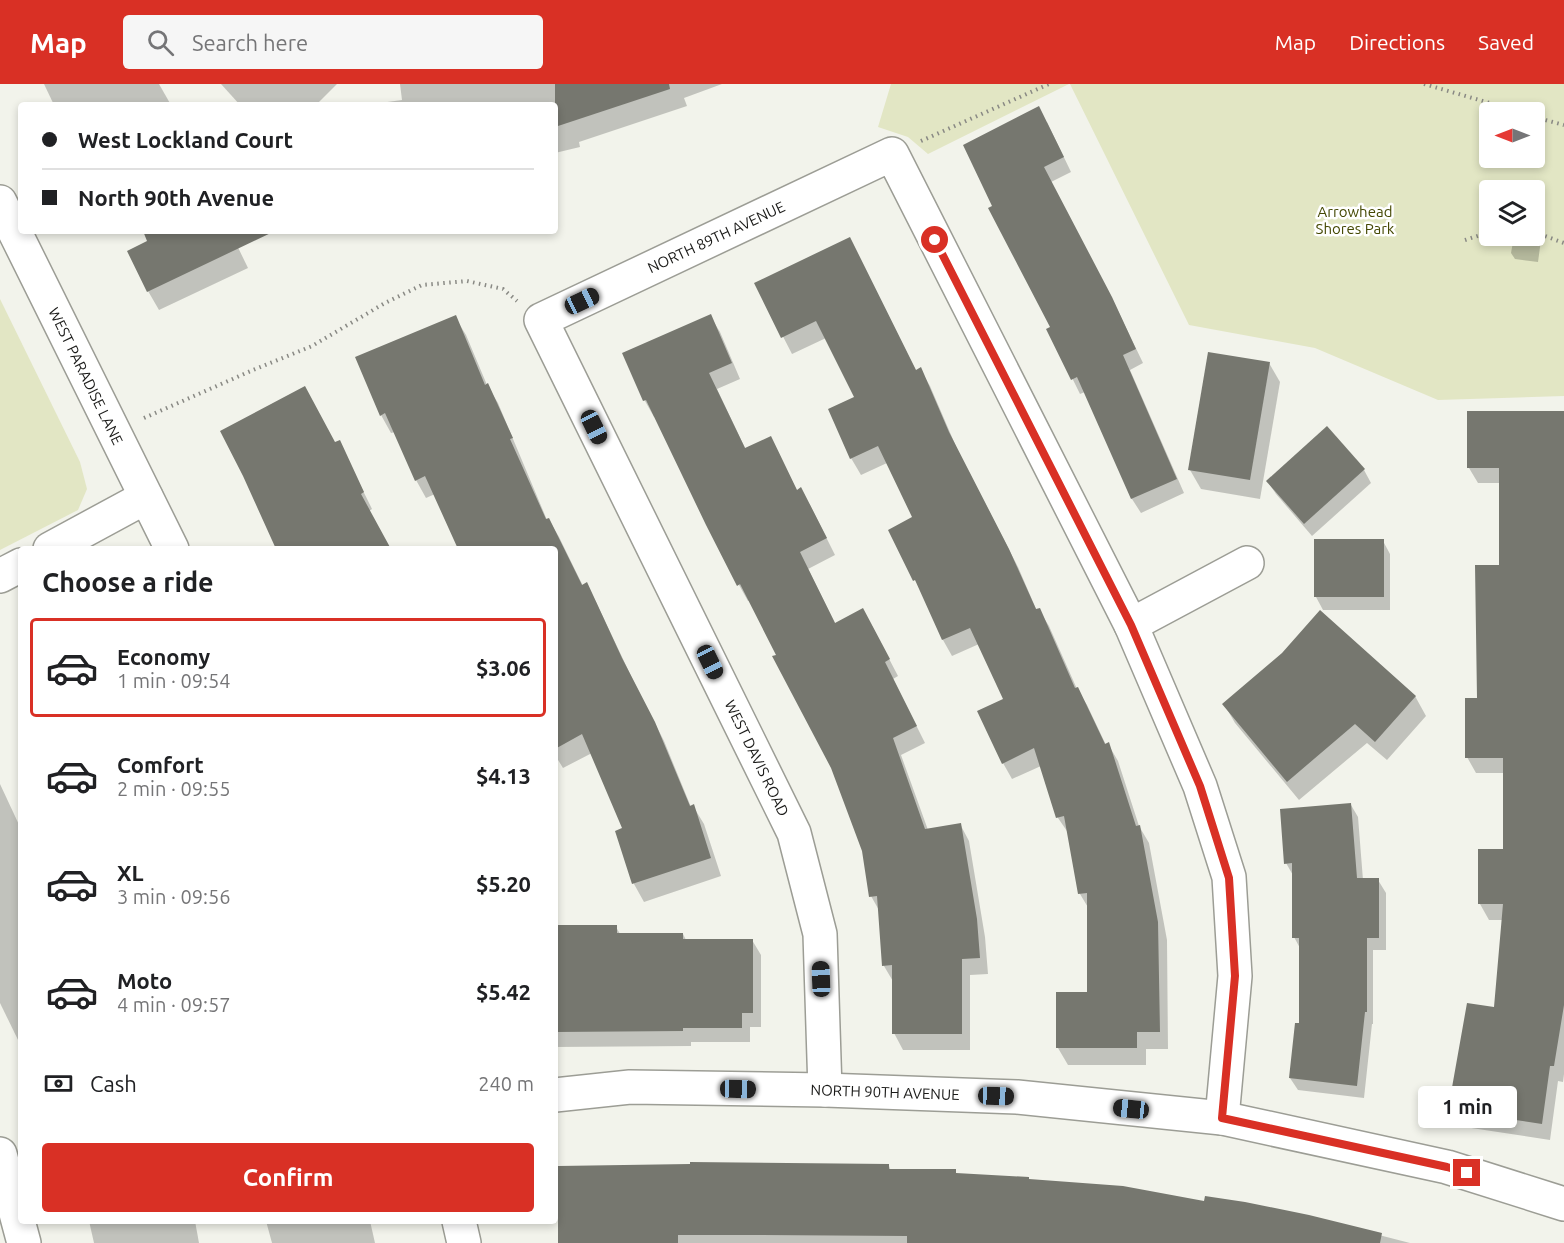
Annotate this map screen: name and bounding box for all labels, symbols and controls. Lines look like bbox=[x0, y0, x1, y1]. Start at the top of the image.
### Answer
search box bbox=[123, 15, 543, 69]
icon: search bbox=[144, 26, 177, 59]
text: Map bbox=[30, 27, 87, 58]
text: Search here bbox=[192, 30, 308, 55]
text: Map bbox=[1275, 30, 1316, 54]
text: Directions bbox=[1349, 30, 1445, 54]
text: Saved bbox=[1478, 30, 1534, 54]
north arrow bbox=[1479, 102, 1545, 168]
map controls bbox=[1479, 102, 1545, 246]
text: West Lockland Court bbox=[78, 127, 293, 152]
button: layers bbox=[1479, 180, 1545, 246]
text: North 90th Avenue bbox=[78, 185, 274, 210]
street label: NORTH 89TH AVENUE bbox=[645, 198, 787, 276]
park label: Arrowhead Shores Park bbox=[1316, 203, 1395, 237]
route start bbox=[921, 226, 948, 253]
car bbox=[562, 285, 602, 317]
street label: WEST PARADISE LANE bbox=[45, 305, 127, 447]
car bbox=[578, 407, 610, 447]
text: Choose a ride bbox=[42, 567, 214, 597]
icon: car bbox=[45, 641, 99, 695]
car bbox=[694, 642, 726, 682]
text: Economy bbox=[117, 644, 210, 669]
text: $3.06 bbox=[476, 655, 531, 680]
text: 1 min · 09:54 bbox=[117, 669, 231, 692]
street label: WEST DAVIS ROAD bbox=[721, 697, 793, 819]
icon: car bbox=[45, 749, 99, 803]
text: Comfort bbox=[117, 752, 204, 777]
text: $4.13 bbox=[476, 763, 531, 788]
text: 2 min · 09:55 bbox=[117, 777, 231, 800]
icon: car bbox=[45, 857, 99, 911]
text: XL bbox=[117, 860, 144, 885]
text: $5.20 bbox=[476, 871, 531, 896]
text: 3 min · 09:56 bbox=[117, 885, 231, 908]
car bbox=[811, 961, 831, 997]
icon: car bbox=[45, 965, 99, 1019]
text: Moto bbox=[117, 968, 172, 993]
text: $5.42 bbox=[476, 979, 531, 1004]
text: 4 min · 09:57 bbox=[117, 993, 231, 1016]
icon: cash bbox=[42, 1067, 75, 1100]
text: Cash bbox=[90, 1071, 137, 1096]
text: 240 m bbox=[478, 1072, 534, 1095]
car bbox=[720, 1080, 756, 1098]
street label: NORTH 90TH AVENUE bbox=[810, 1081, 960, 1103]
car bbox=[978, 1086, 1014, 1106]
callout: 1 min bbox=[1418, 1086, 1516, 1128]
text: 1 min bbox=[1442, 1095, 1493, 1118]
car bbox=[1112, 1098, 1150, 1120]
button: Confirm bbox=[42, 1143, 534, 1212]
route end bbox=[1453, 1159, 1480, 1186]

